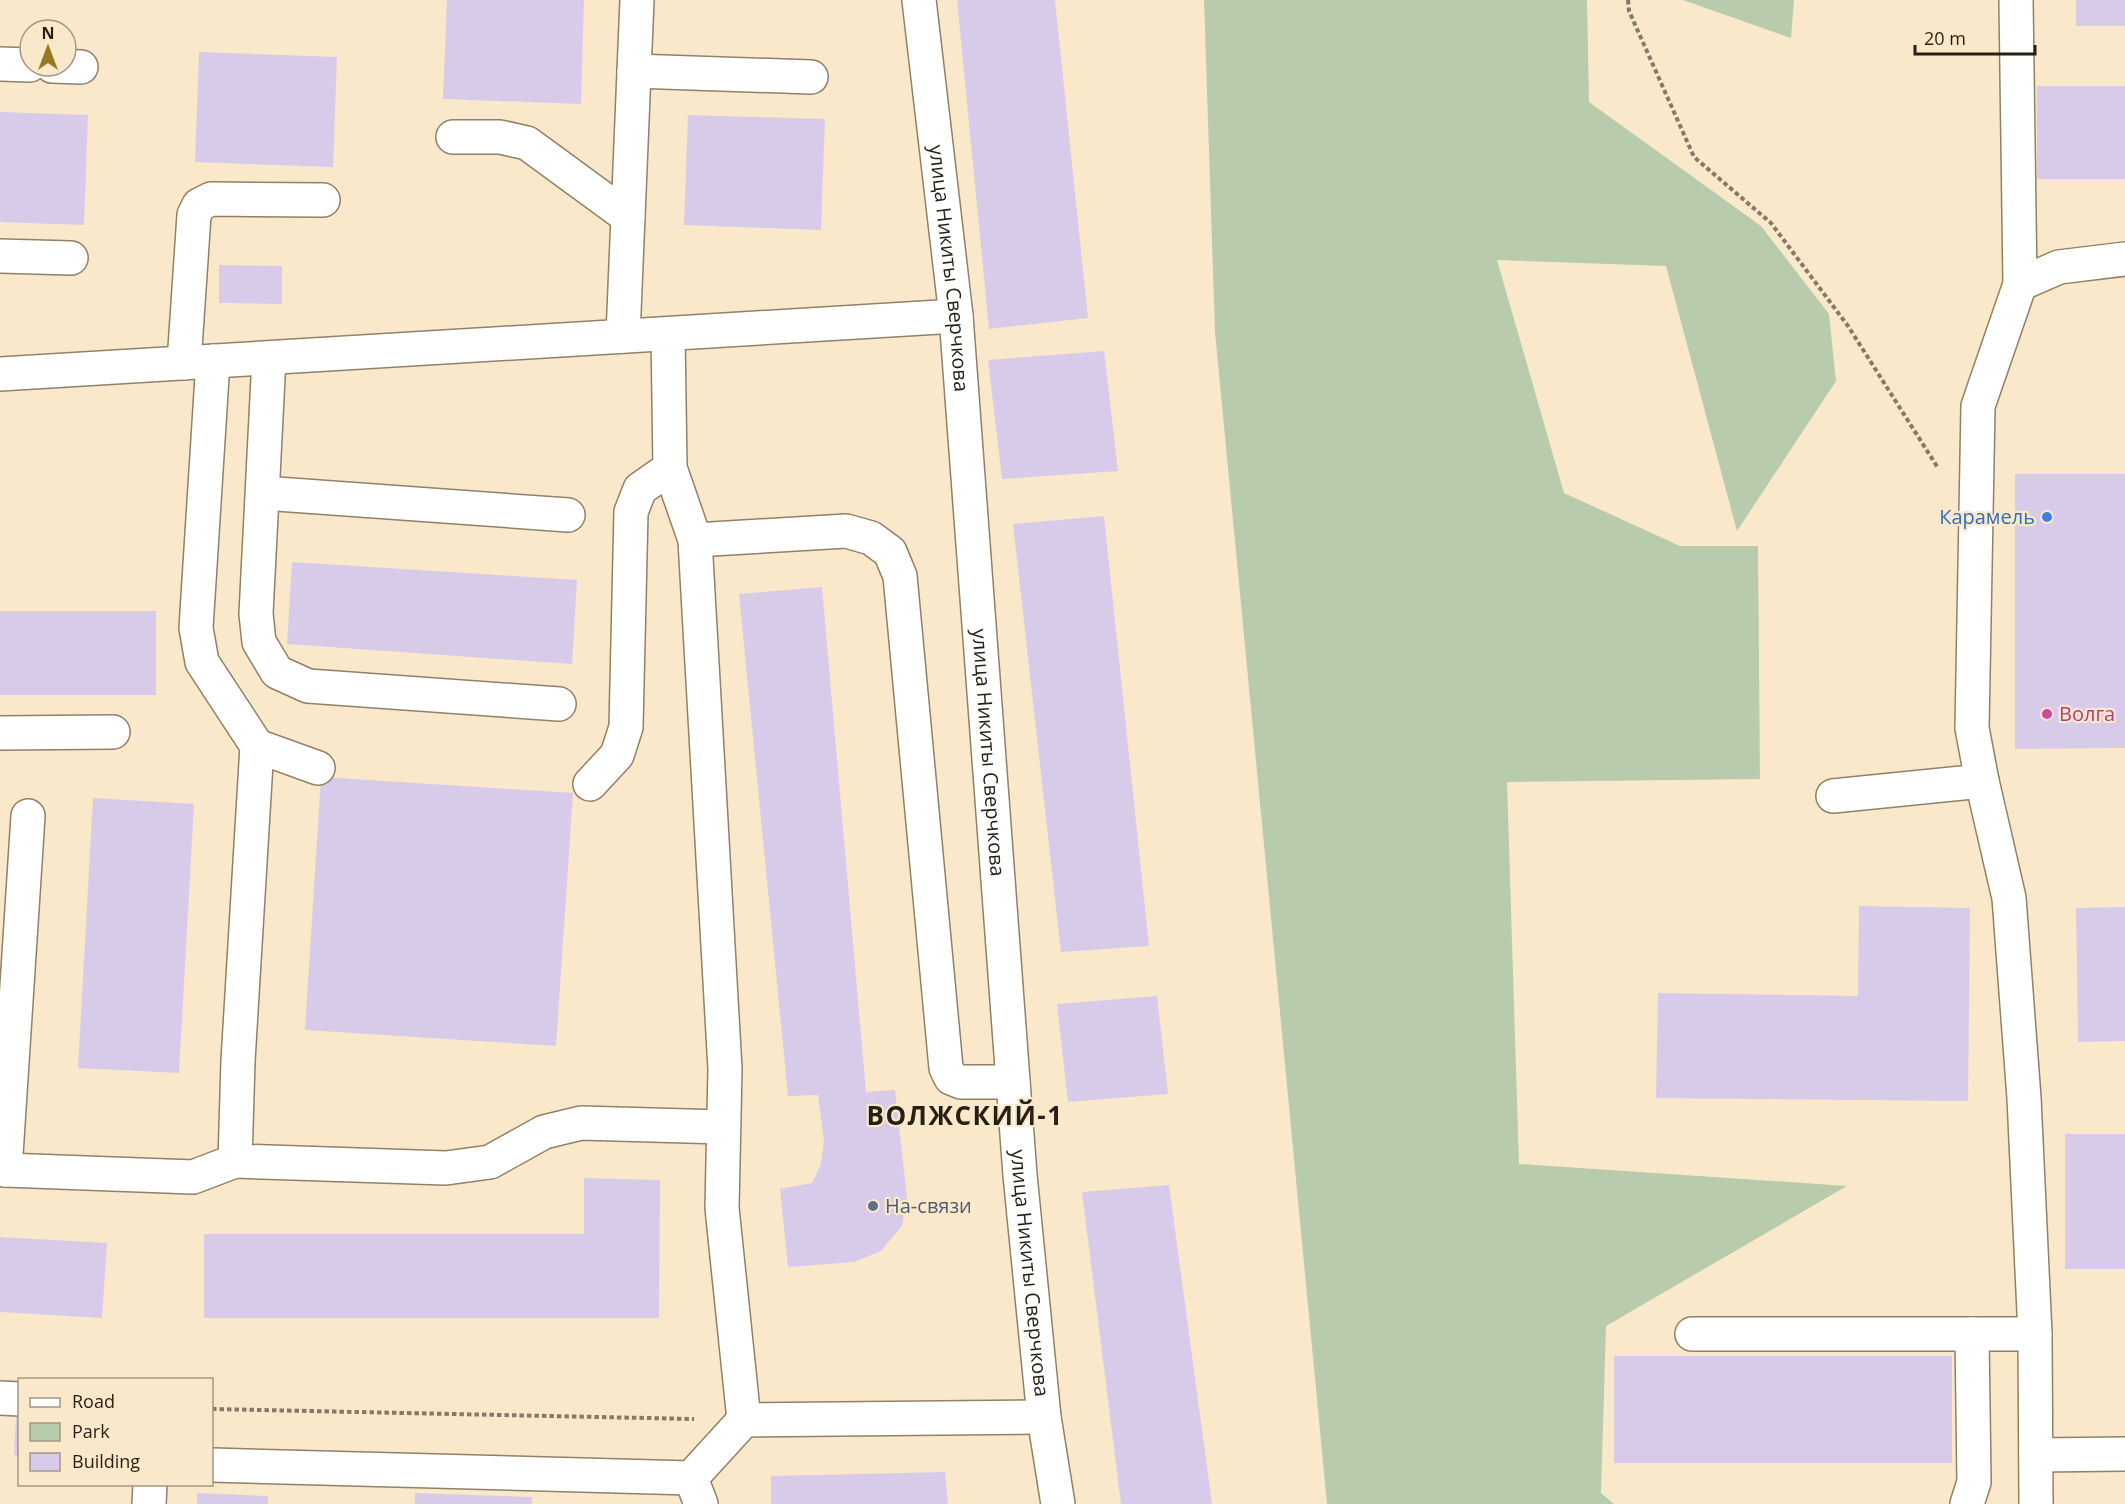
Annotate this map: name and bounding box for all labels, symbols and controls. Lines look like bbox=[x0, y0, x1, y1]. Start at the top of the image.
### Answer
north arrow bbox=[18, 18, 78, 78]
scale bar bbox=[1915, 18, 2035, 56]
text: N bbox=[41, 22, 55, 44]
text: 20 m bbox=[1924, 26, 1966, 50]
street label: улица Никиты Сверчкова bbox=[923, 143, 976, 393]
place label: Карамель bbox=[1939, 503, 2035, 530]
marker: Карамель bbox=[2040, 510, 2054, 524]
street label: улица Никиты Сверчкова bbox=[966, 628, 1012, 877]
place label: Волга bbox=[2059, 700, 2115, 727]
marker: Волга bbox=[2040, 707, 2054, 721]
district label: ВОЛЖСКИЙ-1 bbox=[866, 1097, 1064, 1133]
street label: улица Никиты Сверчкова bbox=[1005, 1148, 1056, 1398]
place label: На-связи bbox=[885, 1192, 972, 1219]
marker: На-связи bbox=[866, 1199, 880, 1213]
legend bbox=[18, 1378, 213, 1486]
text: Road bbox=[72, 1389, 115, 1413]
text: Park bbox=[72, 1419, 110, 1443]
text: Building bbox=[72, 1449, 140, 1473]

